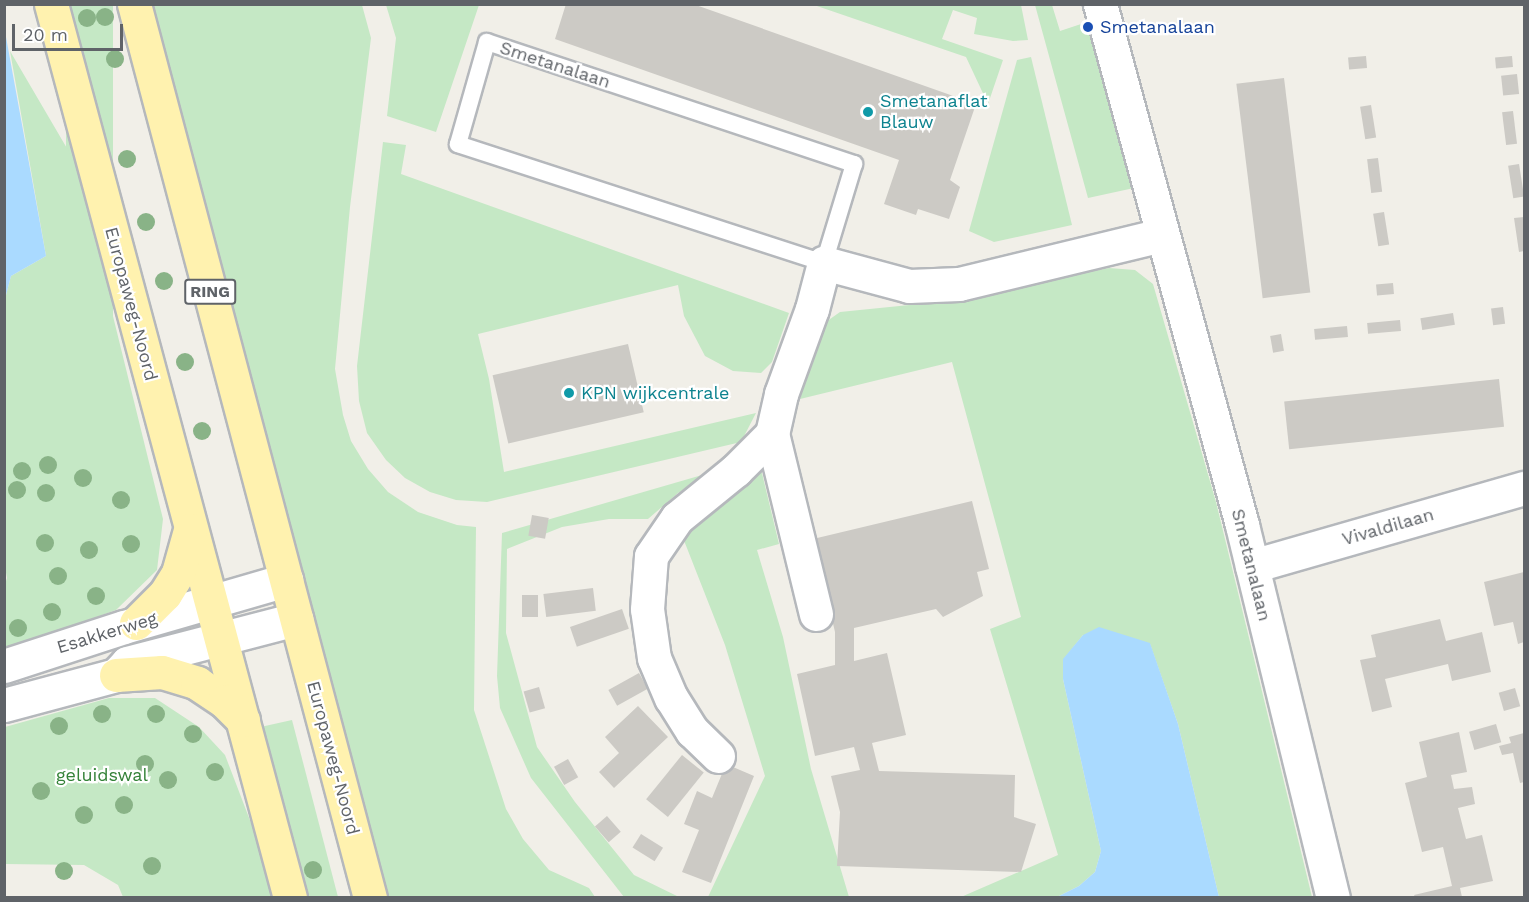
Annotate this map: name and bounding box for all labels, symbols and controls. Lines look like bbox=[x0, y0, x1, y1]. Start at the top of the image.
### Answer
scale bar bbox=[15, 12, 126, 50]
place label: Smetanalaan bbox=[1100, 16, 1215, 38]
marker: Smetanalaan bbox=[1081, 20, 1095, 34]
text: 20 m bbox=[23, 24, 68, 45]
street label: Smetanalaan bbox=[497, 37, 613, 93]
place label: Smetanaflat Blauw bbox=[880, 91, 988, 134]
marker: Smetanaflat Blauw bbox=[861, 105, 875, 119]
street label: Europaweg-Noord bbox=[100, 225, 162, 383]
road number: RING bbox=[183, 279, 237, 305]
place label: KPN wijkcentrale bbox=[581, 382, 730, 404]
marker: KPN wijkcentrale bbox=[562, 386, 576, 400]
street label: Vivaldilaan bbox=[1340, 504, 1436, 550]
street label: Smetanalaan bbox=[1227, 507, 1275, 623]
street label: Esakkerweg bbox=[54, 608, 160, 658]
street label: Europaweg-Noord bbox=[302, 679, 364, 837]
park label: geluidswal bbox=[56, 764, 148, 786]

